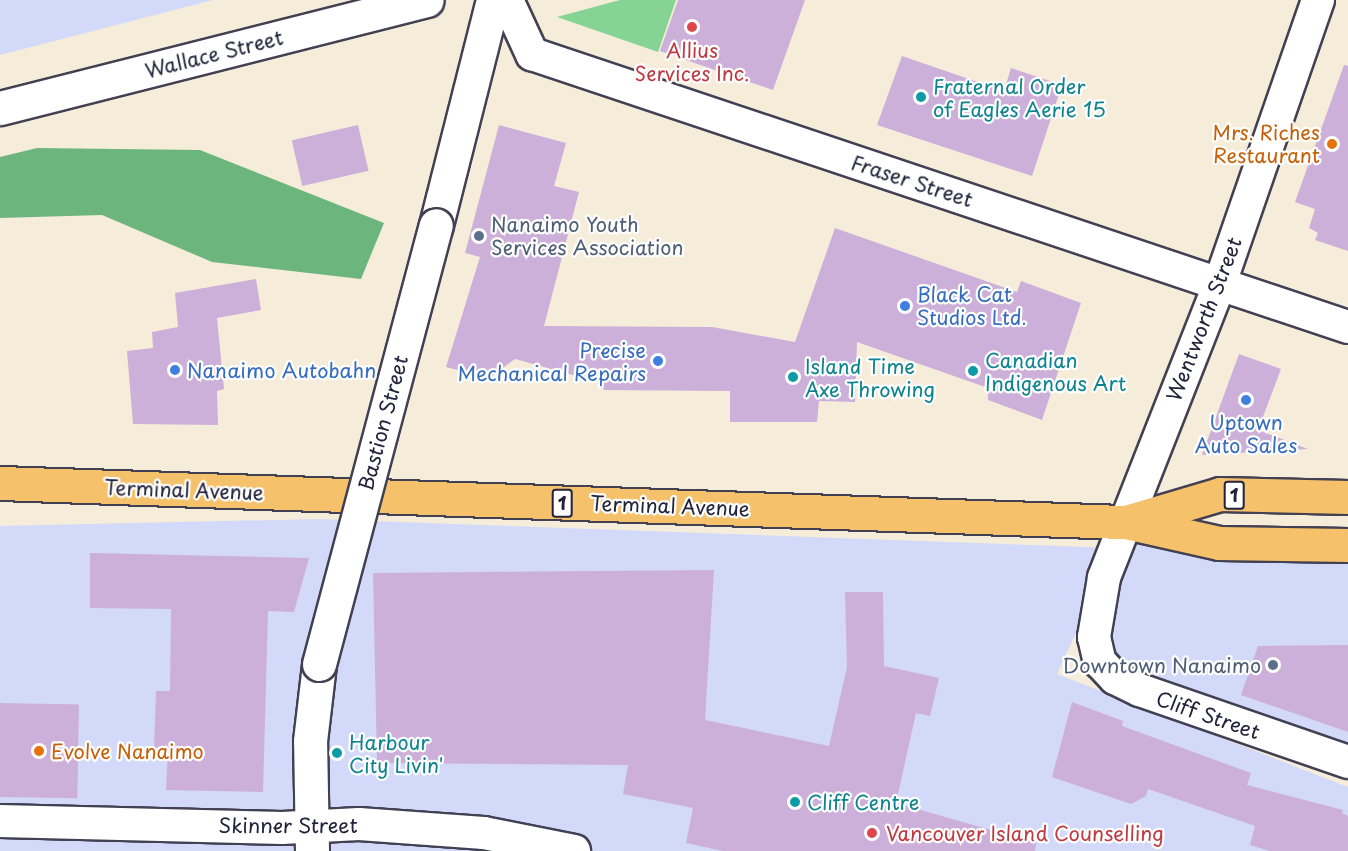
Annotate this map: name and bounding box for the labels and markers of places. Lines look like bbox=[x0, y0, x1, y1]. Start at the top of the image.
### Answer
marker: Allius Services Inc. bbox=[683, 18, 701, 36]
place label: Allius Services Inc. bbox=[634, 38, 750, 85]
place label: Fraternal Order of Eagles Aerie 15 bbox=[933, 74, 1107, 121]
marker: Fraternal Order of Eagles Aerie 15 bbox=[914, 90, 928, 104]
place label: Mrs. Riches Restaurant bbox=[1211, 120, 1320, 167]
marker: Mrs. Riches Restaurant bbox=[1325, 137, 1339, 151]
place label: Nanaimo Youth Services Association bbox=[491, 213, 685, 260]
marker: Nanaimo Youth Services Association bbox=[472, 229, 486, 243]
place label: Black Cat Studios Ltd. bbox=[917, 282, 1028, 329]
marker: Black Cat Studios Ltd. bbox=[898, 299, 912, 313]
place label: Precise Mechanical Repairs bbox=[457, 338, 646, 385]
place label: Canadian Indigenous Art bbox=[985, 348, 1126, 395]
marker: Precise Mechanical Repairs bbox=[651, 354, 665, 368]
place label: Island Time Axe Throwing bbox=[805, 354, 936, 401]
place label: Nanaimo Autobahn bbox=[187, 358, 376, 382]
marker: Nanaimo Autobahn bbox=[168, 363, 182, 377]
marker: Canadian Indigenous Art bbox=[966, 364, 980, 378]
marker: Island Time Axe Throwing bbox=[786, 370, 800, 384]
marker: Uptown Auto Sales bbox=[1239, 393, 1253, 407]
place label: Uptown Auto Sales bbox=[1194, 410, 1298, 457]
place label: Downtown Nanaimo bbox=[1063, 653, 1261, 677]
marker: Downtown Nanaimo bbox=[1266, 658, 1280, 672]
place label: Harbour City Livin' bbox=[349, 730, 444, 777]
place label: Evolve Nanaimo bbox=[51, 739, 206, 763]
marker: Evolve Nanaimo bbox=[32, 744, 46, 758]
marker: Harbour City Livin' bbox=[330, 746, 344, 760]
place label: Cliff Centre bbox=[807, 790, 921, 814]
marker: Cliff Centre bbox=[788, 795, 802, 809]
place label: Vancouver Island Counselling bbox=[886, 821, 1165, 845]
marker: Vancouver Island Counselling bbox=[863, 824, 881, 842]

